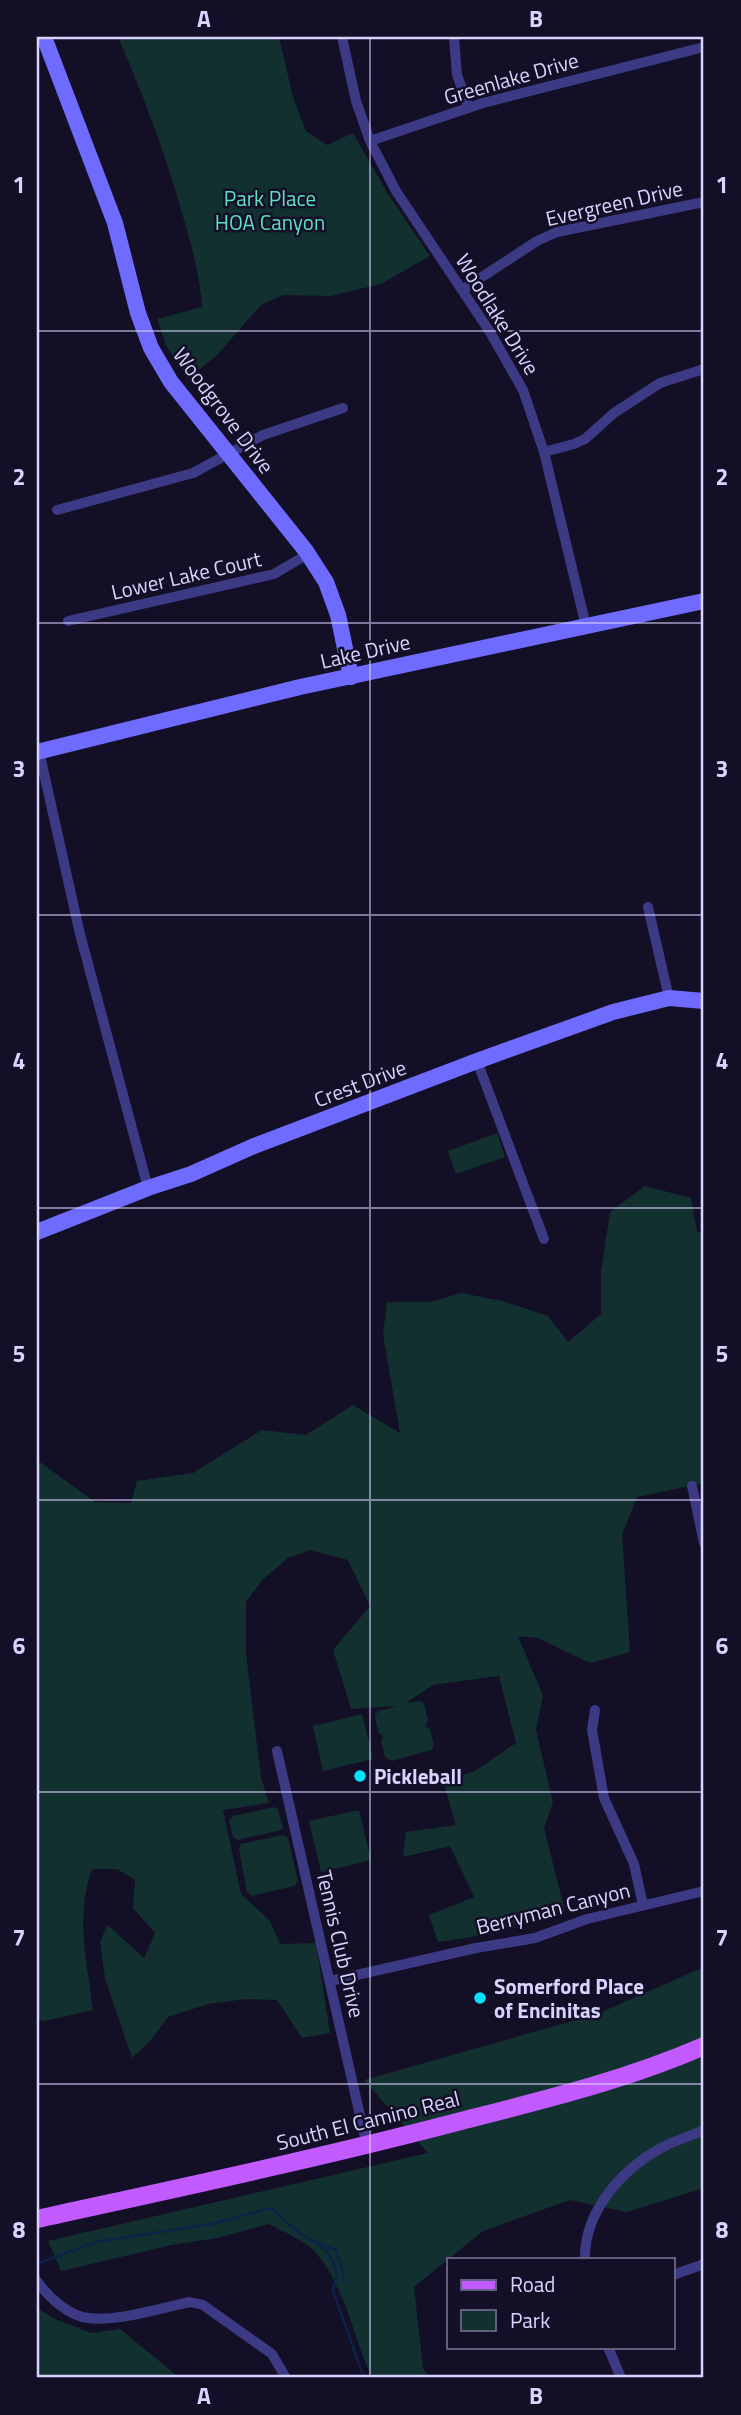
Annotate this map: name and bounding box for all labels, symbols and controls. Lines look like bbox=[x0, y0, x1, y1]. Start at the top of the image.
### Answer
text: A bbox=[197, 1, 211, 36]
text: B bbox=[529, 1, 543, 36]
street label: Greenlake Drive bbox=[440, 43, 582, 113]
text: 1 bbox=[13, 167, 25, 202]
text: 1 bbox=[716, 167, 728, 202]
street label: Evergreen Drive bbox=[542, 172, 686, 234]
park label: Park Place HOA Canyon bbox=[215, 182, 325, 238]
street label: Woodlake Drive bbox=[448, 247, 548, 381]
street label: Woodgrove Drive bbox=[166, 340, 282, 480]
text: 2 bbox=[13, 459, 25, 494]
text: 2 bbox=[716, 459, 728, 494]
street label: Lower Lake Court bbox=[108, 542, 265, 608]
street label: Lake Drive bbox=[317, 625, 413, 677]
text: 3 bbox=[13, 751, 25, 786]
text: 3 bbox=[716, 751, 728, 786]
text: 4 bbox=[13, 1043, 25, 1078]
text: 4 bbox=[716, 1043, 728, 1078]
street label: Crest Drive bbox=[309, 1051, 411, 1115]
text: 5 bbox=[13, 1336, 25, 1371]
text: 5 bbox=[716, 1336, 728, 1371]
text: 6 bbox=[13, 1628, 26, 1663]
text: 6 bbox=[716, 1628, 729, 1663]
place label: Pickleball bbox=[374, 1760, 462, 1792]
marker: Pickleball bbox=[352, 1768, 368, 1784]
street label: Tennis Club Drive bbox=[309, 1867, 373, 2021]
street label: Berryman Canyon bbox=[473, 1873, 633, 1943]
text: 7 bbox=[13, 1920, 25, 1955]
text: 7 bbox=[716, 1920, 728, 1955]
place label: Somerford Place of Encinitas bbox=[494, 1970, 644, 2026]
marker: Somerford Place of Encinitas bbox=[472, 1990, 488, 2006]
street label: South El Camino Real bbox=[273, 2082, 463, 2158]
text: 8 bbox=[13, 2212, 26, 2247]
text: 8 bbox=[716, 2212, 729, 2247]
legend bbox=[447, 2258, 674, 2348]
text: Road bbox=[510, 2268, 555, 2300]
text: Park bbox=[510, 2304, 550, 2336]
text: A bbox=[197, 2378, 211, 2413]
text: B bbox=[529, 2378, 543, 2413]

